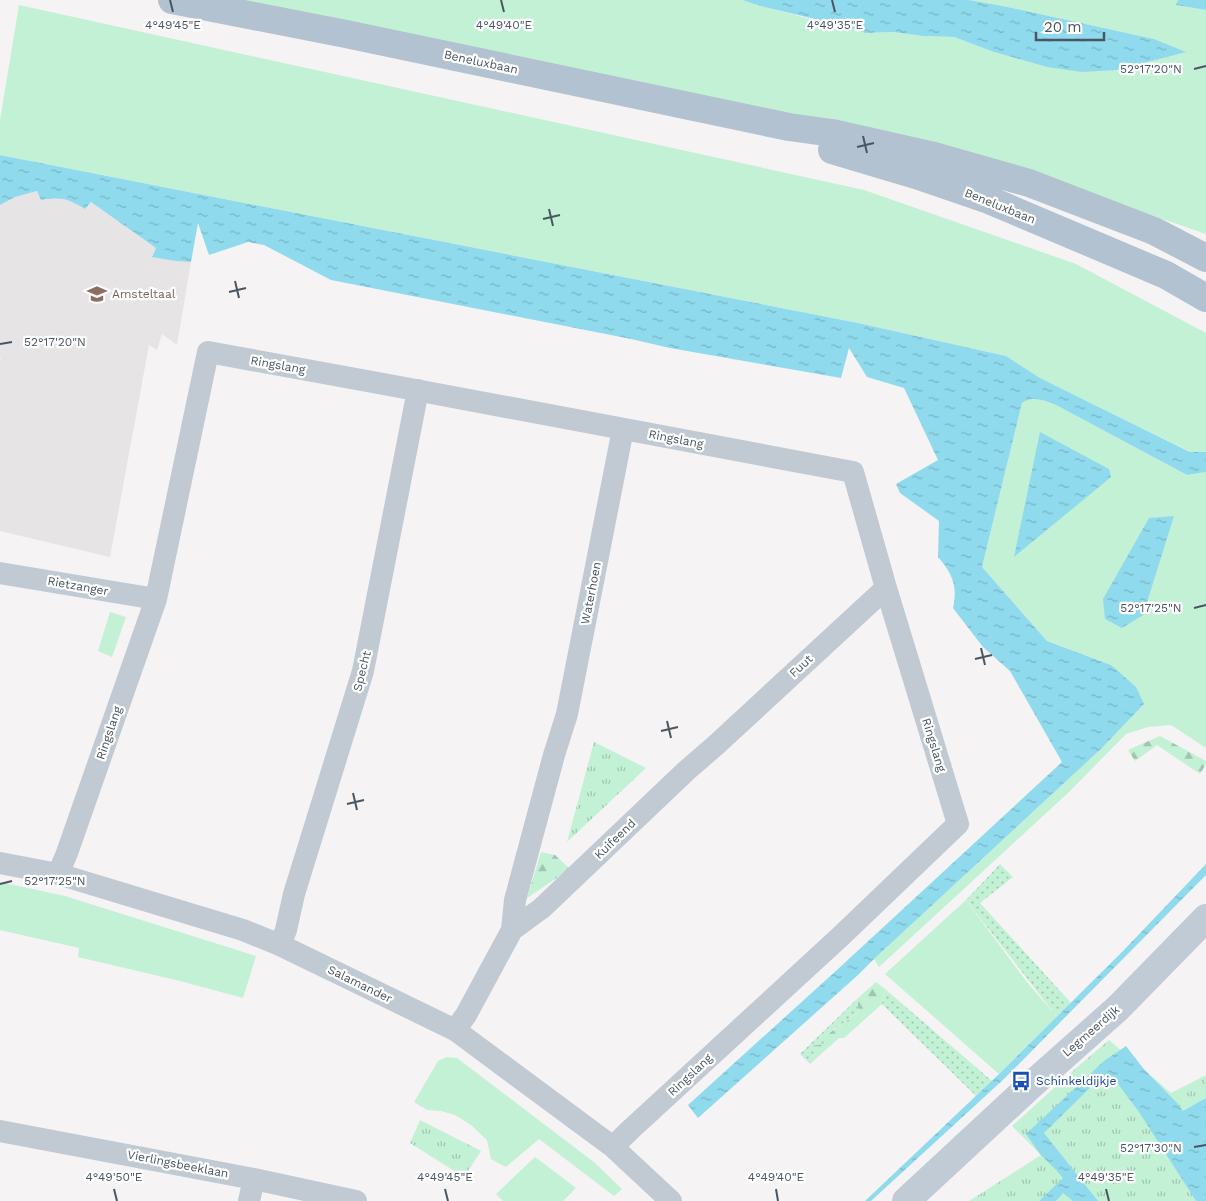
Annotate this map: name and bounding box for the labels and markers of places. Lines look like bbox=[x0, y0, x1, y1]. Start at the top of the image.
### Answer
school or university icon: Amsteltaal bbox=[86, 283, 108, 305]
place label: Amsteltaal bbox=[112, 287, 176, 301]
bus stop icon: Schinkeldijkje bbox=[1010, 1070, 1032, 1092]
place label: Schinkeldijkje bbox=[1036, 1074, 1117, 1088]

